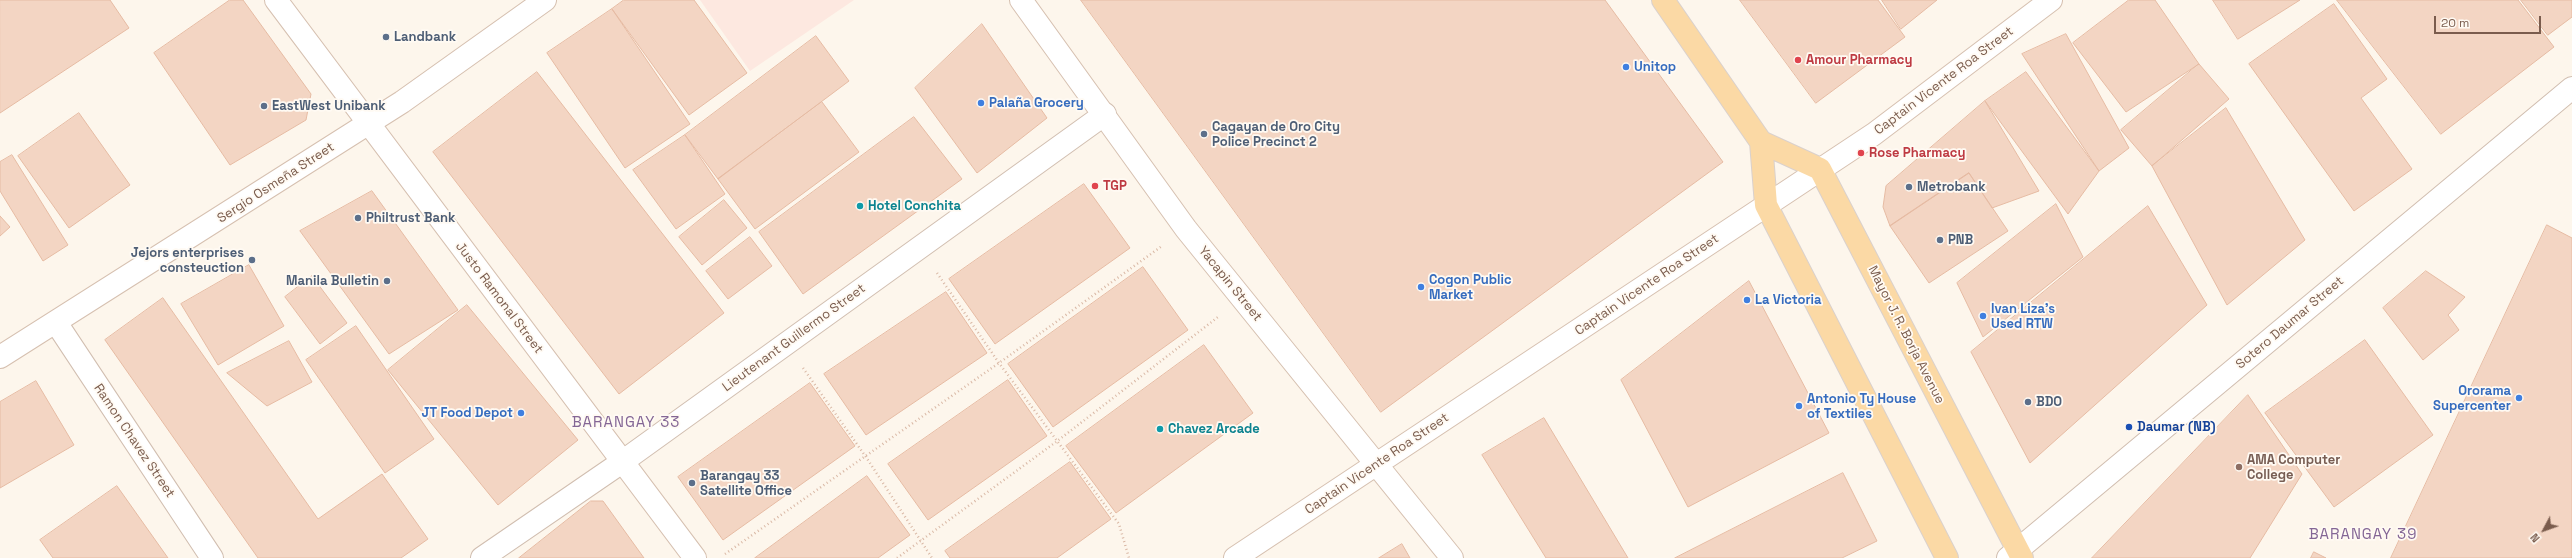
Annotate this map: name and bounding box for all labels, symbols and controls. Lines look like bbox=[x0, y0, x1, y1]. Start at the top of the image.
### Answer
scale bar bbox=[2436, 8, 2543, 34]
text: 20 m bbox=[2441, 15, 2469, 31]
street label: Captain Vicente Roa Street bbox=[1871, 24, 2017, 138]
place label: Landbank bbox=[394, 29, 456, 45]
marker: Landbank bbox=[381, 32, 391, 42]
place label: Amour Pharmacy bbox=[1806, 52, 1912, 68]
marker: Amour Pharmacy bbox=[1793, 55, 1803, 65]
place label: Unitop bbox=[1634, 59, 1676, 75]
marker: Unitop bbox=[1621, 62, 1631, 72]
place label: Palaña Grocery bbox=[989, 95, 1084, 111]
place label: EastWest Unibank bbox=[272, 98, 386, 114]
marker: Palaña Grocery bbox=[976, 98, 986, 108]
marker: EastWest Unibank bbox=[259, 101, 269, 111]
place label: Cagayan de Oro City Police Precinct 2 bbox=[1212, 119, 1340, 150]
marker: Cagayan de Oro City Police Precinct 2 bbox=[1199, 129, 1209, 139]
street label: Sergio Osmeña Street bbox=[215, 139, 337, 227]
place label: Rose Pharmacy bbox=[1869, 145, 1965, 161]
marker: Rose Pharmacy bbox=[1856, 148, 1866, 158]
place label: TGP bbox=[1103, 178, 1127, 194]
place label: Metrobank bbox=[1917, 179, 1986, 195]
marker: TGP bbox=[1090, 181, 1100, 191]
marker: Metrobank bbox=[1904, 182, 1914, 192]
place label: Hotel Conchita bbox=[868, 198, 961, 214]
marker: Hotel Conchita bbox=[855, 201, 865, 211]
place label: Philtrust Bank bbox=[366, 210, 455, 226]
marker: Philtrust Bank bbox=[353, 213, 363, 223]
street label: Captain Vicente Roa Street bbox=[1572, 231, 1722, 339]
place label: PNB bbox=[1948, 232, 1973, 248]
marker: PNB bbox=[1935, 235, 1945, 245]
street label: Justo Ramonal Street bbox=[452, 239, 546, 357]
street label: Yacapin Street bbox=[1195, 243, 1265, 325]
place label: Jejors enterprises consteuction bbox=[131, 245, 244, 276]
marker: Jejors enterprises consteuction bbox=[247, 255, 257, 265]
street label: Mayor J. R. Borja Avenue bbox=[1864, 263, 1948, 407]
place label: Cogon Public Market bbox=[1429, 272, 1512, 303]
place label: Manila Bulletin bbox=[286, 273, 379, 289]
street label: Sotero Daumar Street bbox=[2233, 273, 2347, 373]
marker: Manila Bulletin bbox=[382, 276, 392, 286]
street label: Lieutenant Guillermo Street bbox=[719, 281, 869, 395]
marker: Cogon Public Market bbox=[1416, 282, 1426, 292]
place label: La Victoria bbox=[1755, 292, 1822, 308]
marker: La Victoria bbox=[1742, 295, 1752, 305]
place label: Ivan Liza's Used RTW bbox=[1991, 301, 2055, 332]
marker: Ivan Liza's Used RTW bbox=[1978, 311, 1988, 321]
street label: Ramon Chavez Street bbox=[90, 381, 178, 501]
place label: Ororama Supercenter bbox=[2433, 383, 2511, 414]
place label: Antonio Ty House of Textiles bbox=[1807, 391, 1916, 422]
marker: Ororama Supercenter bbox=[2514, 393, 2524, 403]
place label: BDO bbox=[2036, 394, 2062, 410]
marker: BDO bbox=[2023, 397, 2033, 407]
marker: Antonio Ty House of Textiles bbox=[1794, 401, 1804, 411]
place label: JT Food Depot bbox=[422, 405, 513, 421]
marker: JT Food Depot bbox=[516, 408, 526, 418]
street label: Captain Vicente Roa Street bbox=[1302, 410, 1452, 518]
district label: BARANGAY 33 bbox=[572, 414, 680, 432]
place label: Daumar (NB) bbox=[2137, 419, 2216, 435]
place label: Chavez Arcade bbox=[1168, 421, 1260, 437]
marker: Daumar (NB) bbox=[2124, 422, 2134, 432]
marker: Chavez Arcade bbox=[1155, 424, 1165, 434]
place label: AMA Computer College bbox=[2247, 452, 2340, 483]
marker: AMA Computer College bbox=[2234, 462, 2244, 472]
place label: Barangay 33 Satellite Office bbox=[700, 468, 792, 499]
marker: Barangay 33 Satellite Office bbox=[687, 478, 697, 488]
north arrow bbox=[2524, 510, 2564, 550]
district label: BARANGAY 39 bbox=[2309, 526, 2417, 544]
text: N bbox=[2527, 530, 2543, 545]

